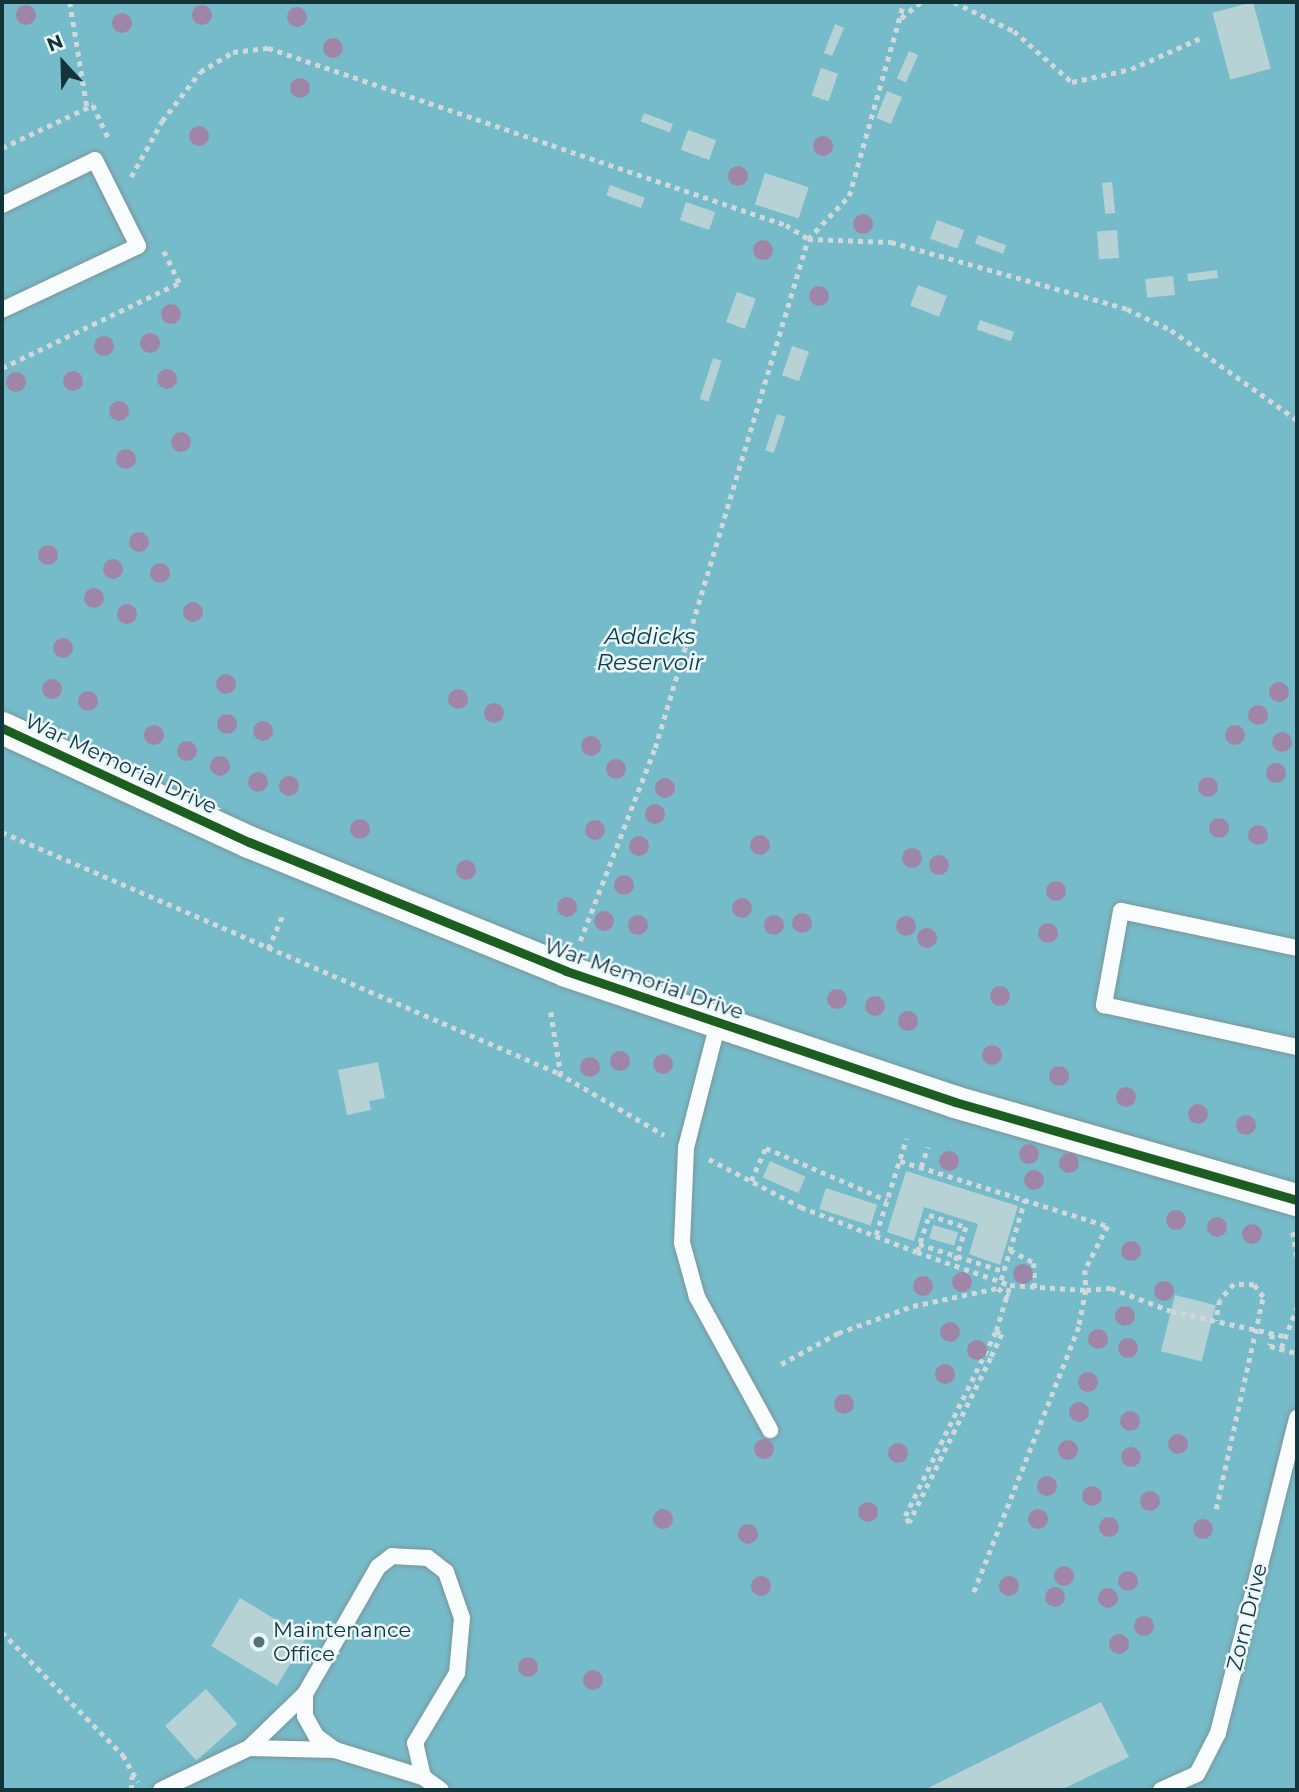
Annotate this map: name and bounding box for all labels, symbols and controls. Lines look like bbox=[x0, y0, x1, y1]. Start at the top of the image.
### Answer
north arrow bbox=[28, 28, 98, 98]
text: N bbox=[44, 30, 66, 57]
water label: Addicks Reservoir bbox=[596, 622, 704, 676]
street label: War Memorial Drive bbox=[21, 708, 221, 820]
street label: War Memorial Drive bbox=[541, 933, 747, 1025]
street label: Zorn Drive bbox=[1222, 1561, 1272, 1673]
place label: Maintenance Office bbox=[273, 1617, 411, 1667]
marker: Maintenance Office bbox=[251, 1634, 267, 1650]

